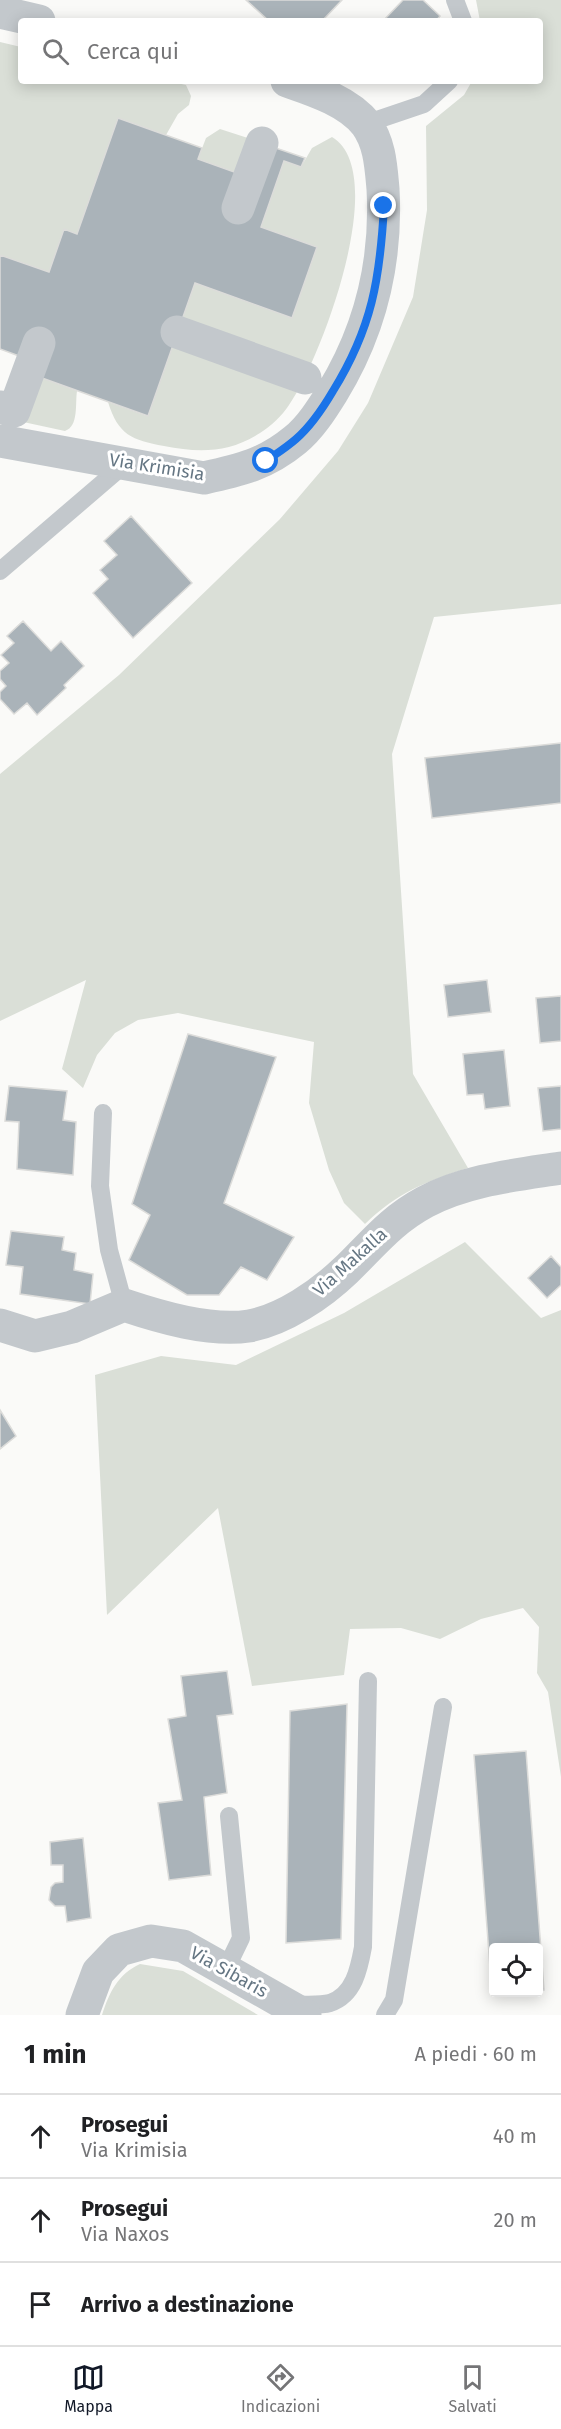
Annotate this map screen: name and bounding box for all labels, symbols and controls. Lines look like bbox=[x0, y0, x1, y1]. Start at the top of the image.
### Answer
search box bbox=[18, 18, 543, 84]
icon: search bbox=[39, 35, 72, 68]
text: Cerca qui bbox=[87, 38, 179, 65]
route end bbox=[370, 192, 396, 218]
route start bbox=[252, 447, 278, 473]
street label: Via Krimisia bbox=[108, 449, 206, 485]
street label: Via Makalla bbox=[308, 1223, 392, 1301]
street label: Via Sibaris bbox=[186, 1942, 272, 2002]
map controls bbox=[489, 1943, 543, 1997]
button: locate bbox=[489, 1943, 543, 1997]
text: 1 min bbox=[24, 2039, 87, 2070]
text: A piedi · 60 m bbox=[415, 2042, 537, 2066]
text: Prosegui bbox=[81, 2111, 168, 2138]
icon: ahead bbox=[24, 2120, 57, 2153]
text: 40 m bbox=[493, 2124, 537, 2148]
text: Via Krimisia bbox=[81, 2138, 188, 2162]
text: Prosegui bbox=[81, 2195, 168, 2222]
icon: ahead bbox=[24, 2204, 57, 2237]
text: 20 m bbox=[494, 2208, 537, 2232]
text: Via Naxos bbox=[81, 2222, 169, 2246]
icon: arrive bbox=[24, 2288, 57, 2321]
text: Arrivo a destinazione bbox=[81, 2291, 294, 2318]
tab: Mappa bbox=[64, 2361, 113, 2416]
tab: Indicazioni bbox=[241, 2361, 320, 2416]
tab: Salvati bbox=[448, 2361, 497, 2416]

